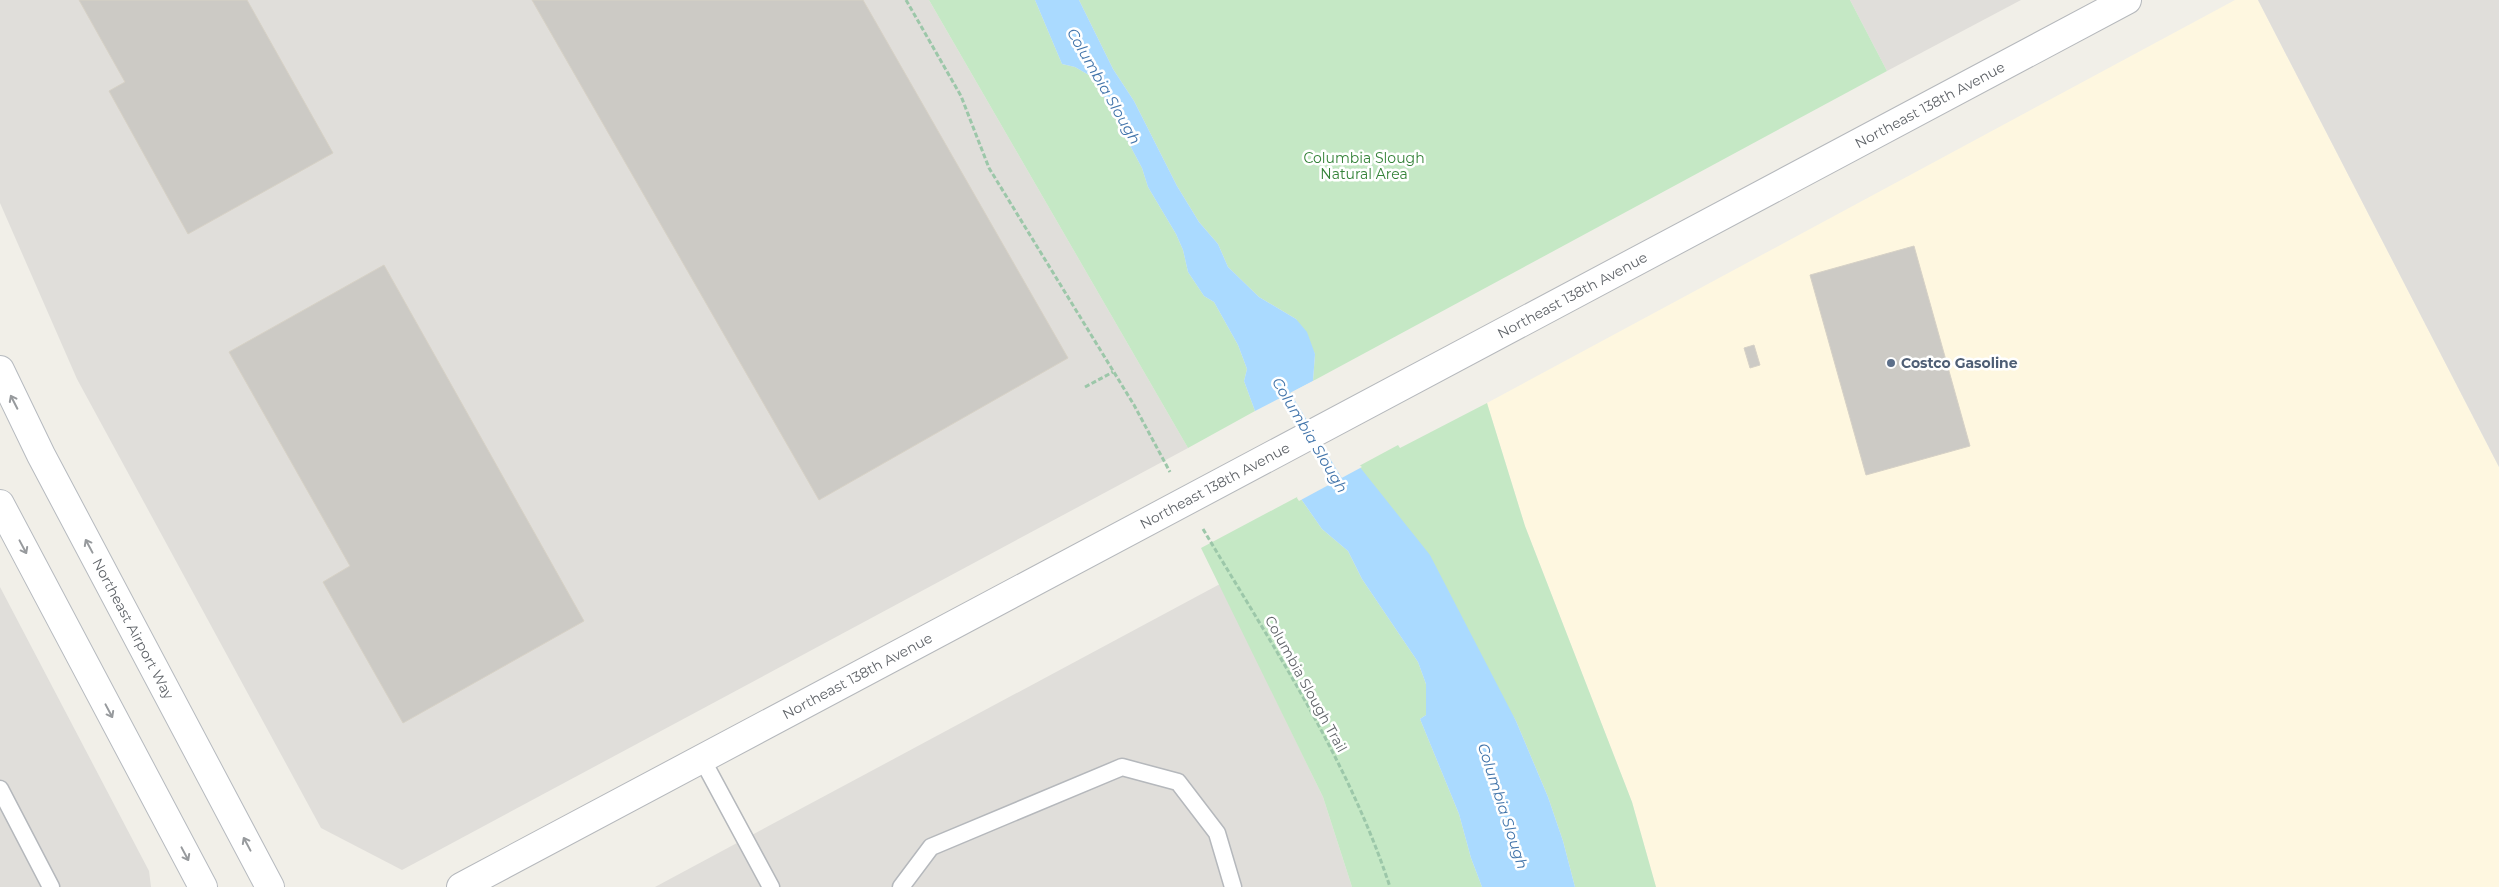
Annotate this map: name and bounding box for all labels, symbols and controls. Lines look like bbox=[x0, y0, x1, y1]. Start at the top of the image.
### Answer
water label: Columbia Slough bbox=[1063, 24, 1145, 148]
street label: Northeast 138th Avenue bbox=[1852, 58, 2008, 152]
park label: Columbia Slough Natural Area bbox=[1303, 149, 1425, 183]
street label: Northeast 138th Avenue bbox=[1494, 248, 1650, 343]
place label: Costco Gasoline bbox=[1901, 354, 2018, 372]
marker: Costco Gasoline bbox=[1885, 357, 1897, 369]
water label: Columbia Slough bbox=[1268, 374, 1352, 496]
one-way arrow bbox=[9, 394, 19, 409]
street label: Northeast 138th Avenue bbox=[1137, 438, 1293, 533]
one-way arrow bbox=[84, 538, 94, 553]
one-way arrow bbox=[19, 539, 28, 554]
street label: Northeast Airport Way bbox=[88, 555, 178, 703]
street label: Columbia Slough Trail bbox=[1261, 612, 1351, 756]
street label: Northeast 138th Avenue bbox=[779, 629, 935, 723]
one-way arrow bbox=[104, 703, 114, 718]
water label: Columbia Slough bbox=[1474, 741, 1532, 871]
one-way arrow bbox=[242, 837, 251, 852]
one-way arrow bbox=[180, 847, 190, 862]

